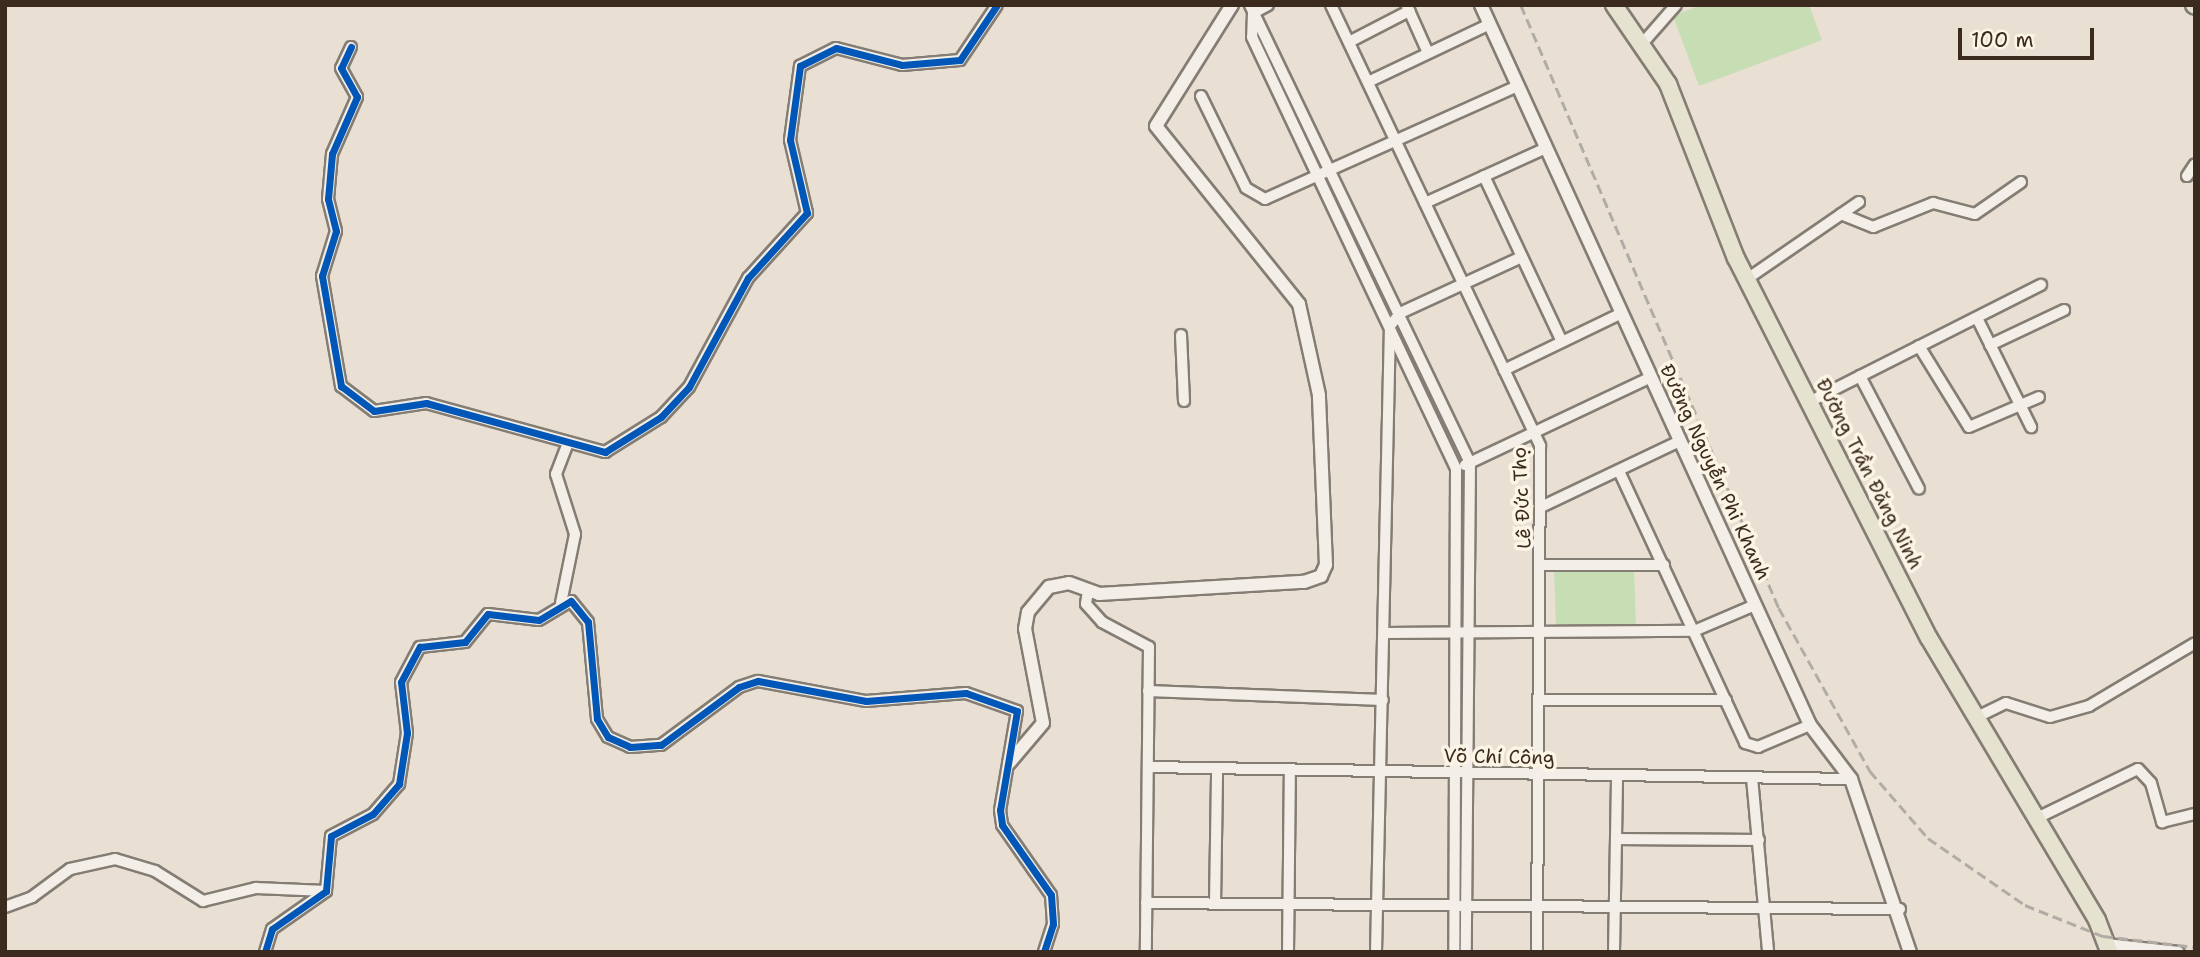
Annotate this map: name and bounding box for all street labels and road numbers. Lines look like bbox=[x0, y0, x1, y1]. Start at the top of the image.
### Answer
street label: Đường Nguyễn Phi Khanh bbox=[1655, 361, 1775, 583]
street label: Đường Trần Đăng Ninh bbox=[1811, 375, 1927, 573]
street label: Lê Đức Thọ bbox=[1508, 447, 1536, 549]
street label: Võ Chí Công bbox=[1443, 745, 1555, 769]

